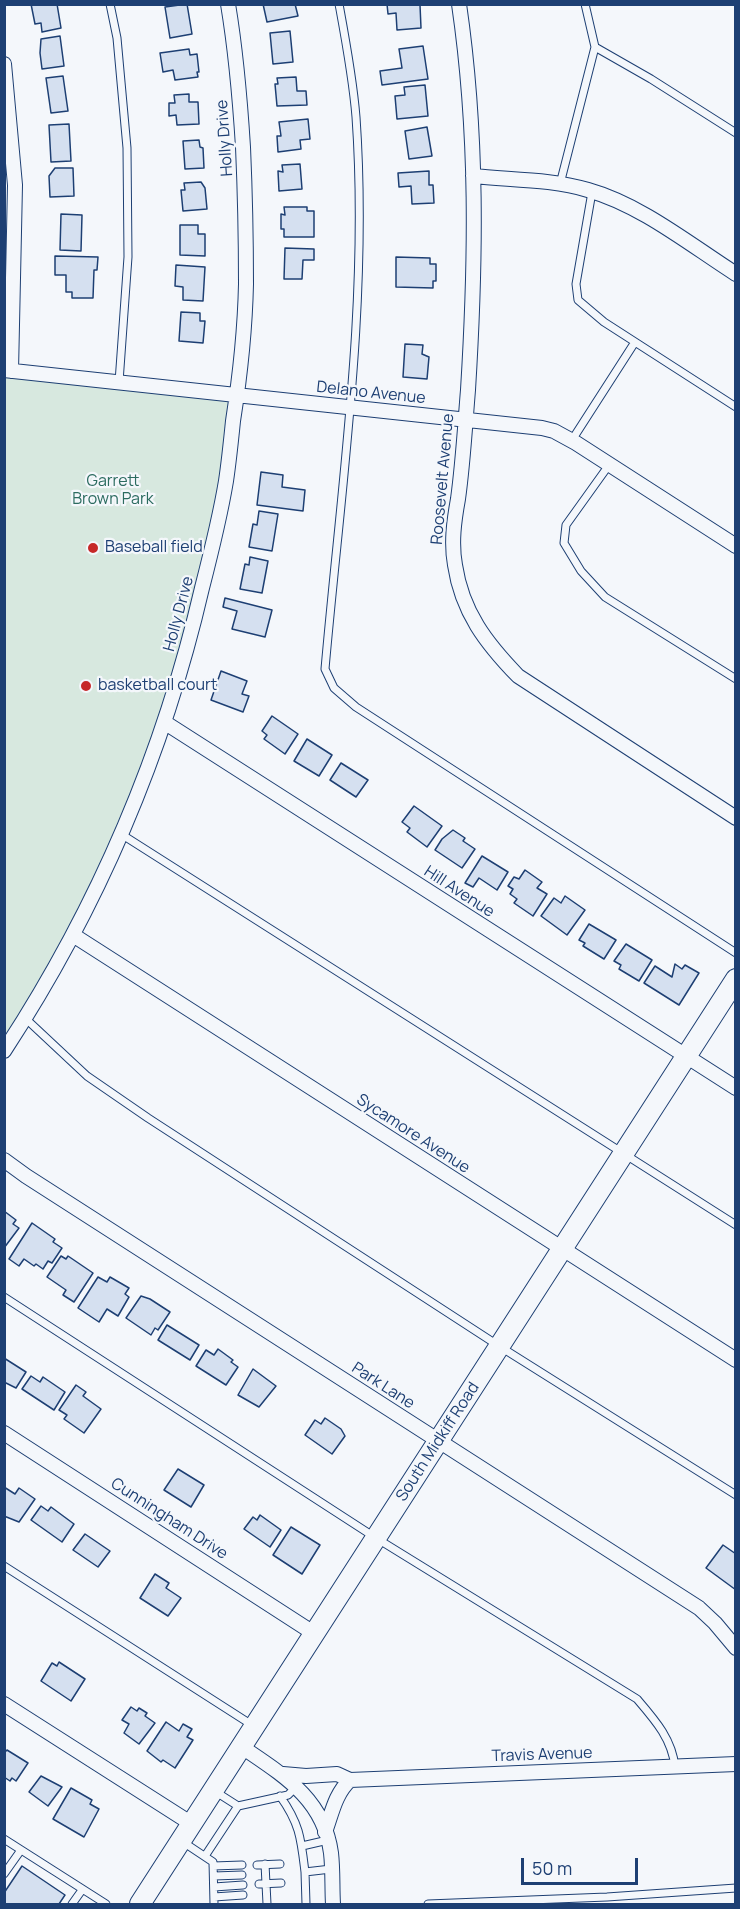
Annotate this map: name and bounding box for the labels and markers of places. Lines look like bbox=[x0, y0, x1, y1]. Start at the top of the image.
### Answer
place label: Baseball field bbox=[105, 538, 203, 558]
marker: Baseball field bbox=[86, 541, 100, 555]
place label: basketball court bbox=[98, 676, 217, 696]
marker: basketball court bbox=[79, 679, 93, 693]

